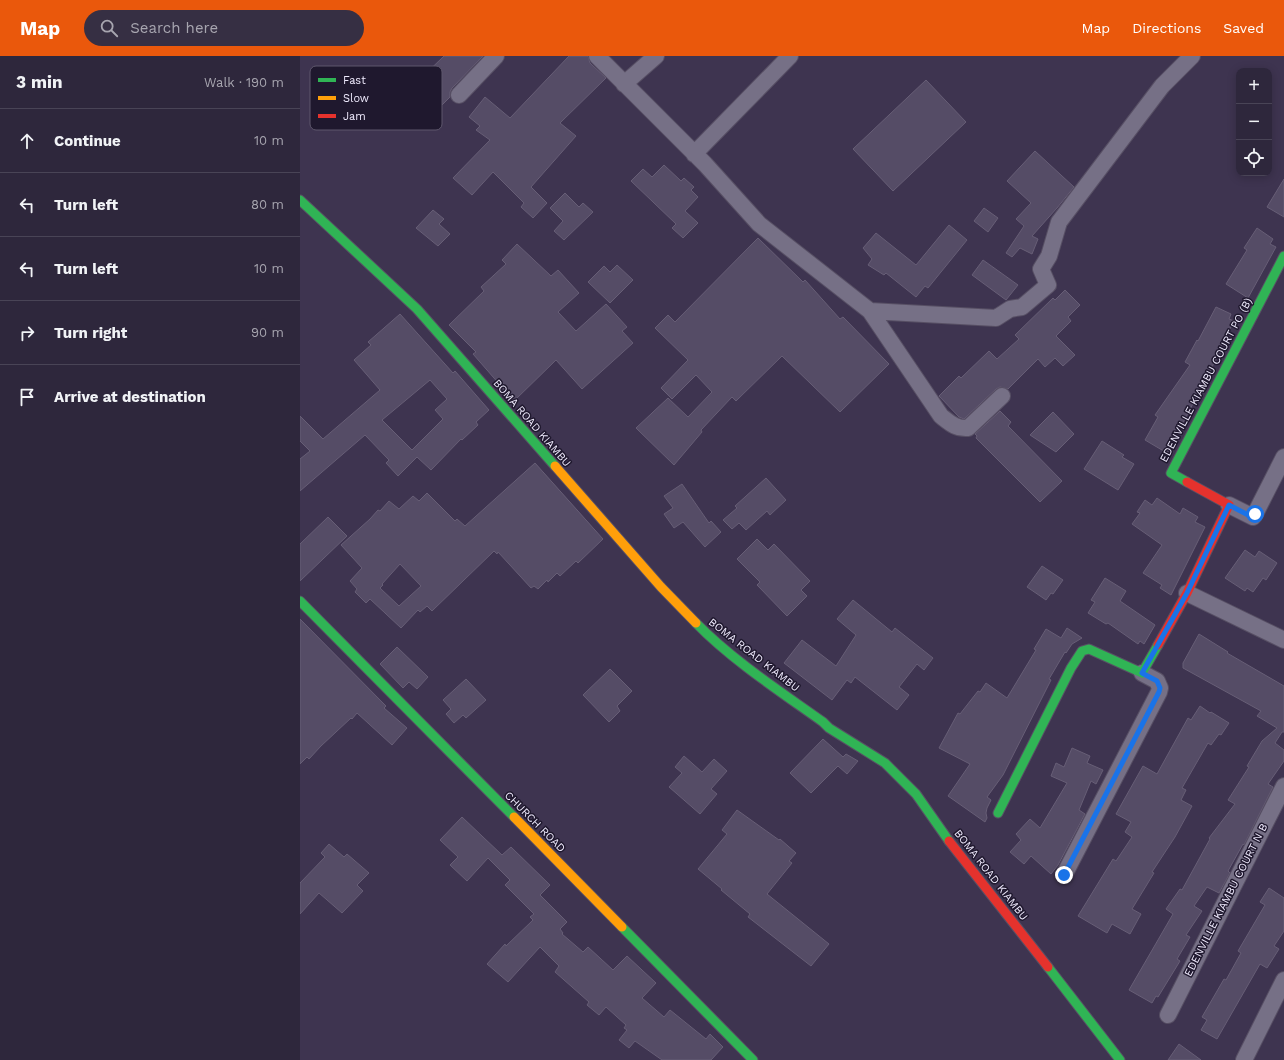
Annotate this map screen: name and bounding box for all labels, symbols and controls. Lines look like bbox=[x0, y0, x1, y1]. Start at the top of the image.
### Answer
search box bbox=[84, 10, 364, 46]
text: Map bbox=[20, 17, 60, 40]
icon: search bbox=[98, 17, 120, 39]
text: Search here bbox=[130, 19, 218, 37]
text: Map bbox=[1082, 20, 1110, 36]
text: Directions bbox=[1132, 20, 1201, 36]
text: Saved bbox=[1223, 20, 1264, 36]
legend bbox=[310, 66, 442, 130]
map controls bbox=[1236, 68, 1272, 176]
button: + bbox=[1236, 68, 1272, 104]
text: 3 min bbox=[16, 72, 62, 92]
text: Fast bbox=[343, 74, 366, 87]
text: Walk · 190 m bbox=[204, 75, 284, 90]
text: Slow bbox=[343, 92, 369, 105]
button: − bbox=[1236, 104, 1272, 140]
text: Jam bbox=[343, 110, 366, 123]
icon: ahead bbox=[16, 130, 38, 152]
text: Continue bbox=[54, 132, 121, 150]
text: 10 m bbox=[254, 133, 284, 148]
button: locate bbox=[1236, 140, 1272, 176]
icon: left bbox=[16, 194, 38, 216]
text: Turn left bbox=[54, 196, 118, 214]
text: 80 m bbox=[251, 197, 284, 212]
icon: left bbox=[16, 258, 38, 280]
text: Turn left bbox=[54, 260, 118, 278]
text: 10 m bbox=[254, 261, 284, 276]
street label: EDENVILLE KIAMBU COURT PO (B) bbox=[1157, 296, 1255, 464]
icon: right bbox=[16, 322, 38, 344]
text: Turn right bbox=[54, 324, 127, 342]
text: 90 m bbox=[251, 325, 284, 340]
street label: BOMA ROAD KIAMBU bbox=[490, 377, 574, 469]
icon: arrive bbox=[16, 386, 38, 408]
text: Arrive at destination bbox=[54, 388, 206, 406]
route start bbox=[1246, 505, 1264, 523]
street label: BOMA ROAD KIAMBU bbox=[706, 616, 802, 694]
street label: CHURCH ROAD bbox=[502, 789, 568, 855]
street label: EDENVILLE KIAMBU COURT N B bbox=[1182, 821, 1270, 979]
street label: BOMA ROAD KIAMBU bbox=[952, 827, 1030, 923]
route end bbox=[1055, 866, 1073, 884]

